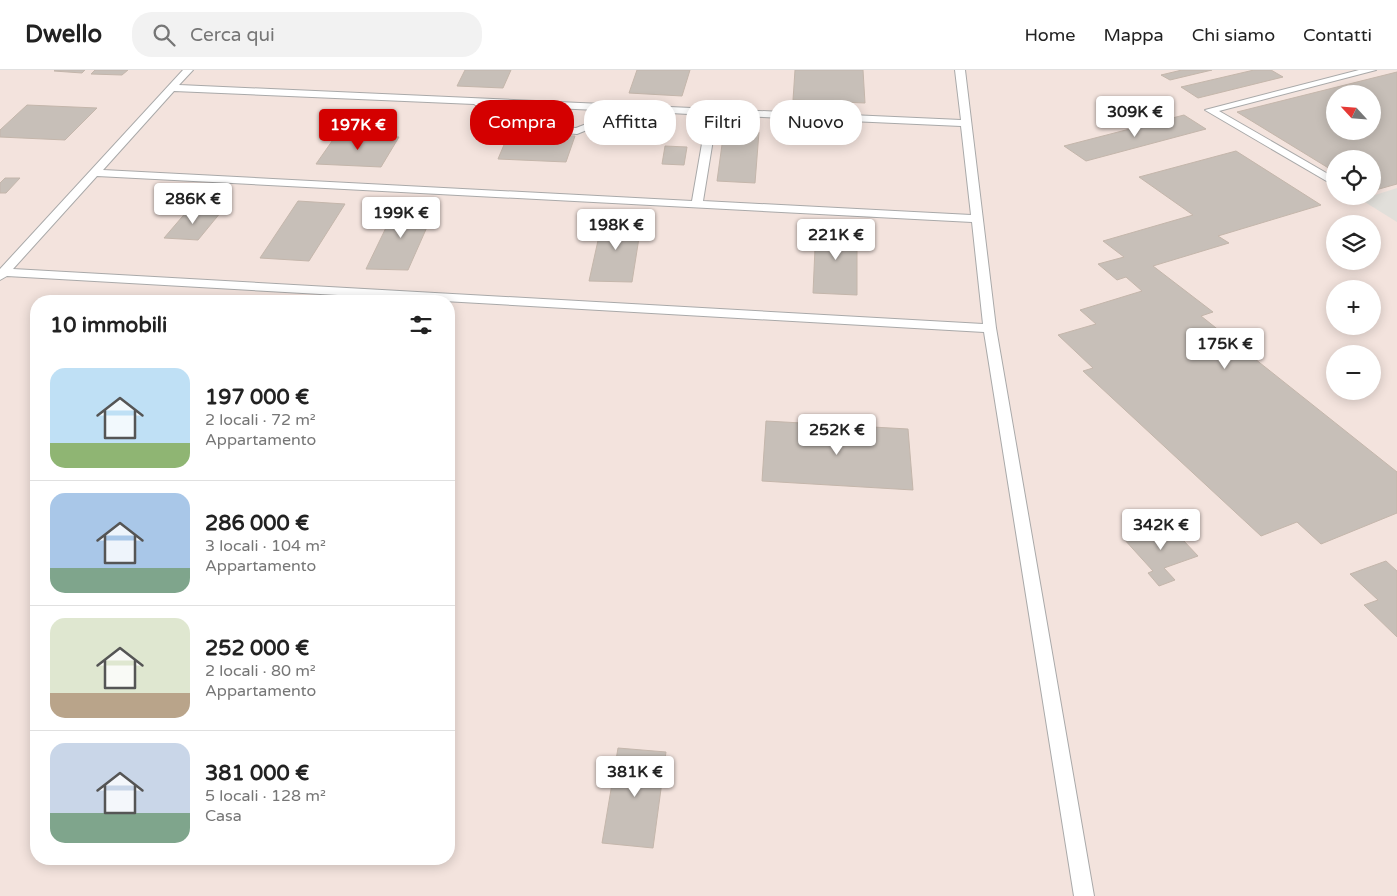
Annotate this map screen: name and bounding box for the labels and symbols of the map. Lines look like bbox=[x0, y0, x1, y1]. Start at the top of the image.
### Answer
north arrow bbox=[1326, 85, 1381, 140]
pin: 309K € bbox=[1094, 96, 1176, 138]
pin: 197K € bbox=[317, 108, 399, 151]
pin: 286K € bbox=[152, 182, 234, 225]
pin: 199K € bbox=[360, 196, 442, 239]
pin: 198K € bbox=[575, 208, 657, 251]
pin: 221K € bbox=[795, 218, 877, 261]
pin: 175K € bbox=[1184, 328, 1266, 370]
pin: 252K € bbox=[796, 414, 878, 456]
pin: 342K € bbox=[1120, 508, 1202, 551]
pin: 381K € bbox=[594, 756, 676, 798]

